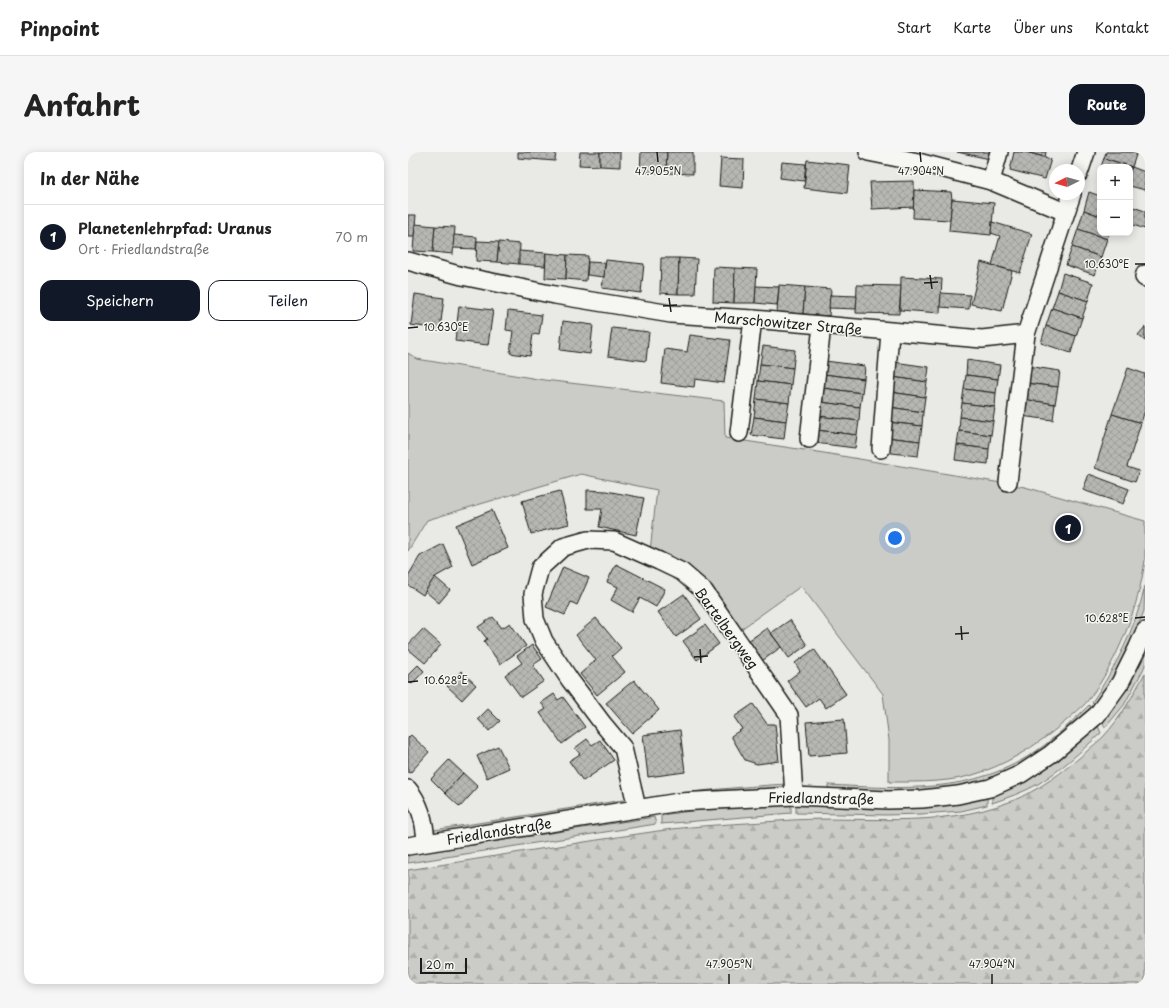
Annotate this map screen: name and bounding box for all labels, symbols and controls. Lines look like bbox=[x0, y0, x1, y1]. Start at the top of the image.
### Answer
text: Pinpoint bbox=[20, 14, 100, 42]
text: Start bbox=[896, 17, 931, 38]
text: Karte bbox=[953, 17, 991, 38]
text: Über uns bbox=[1013, 17, 1073, 38]
text: Kontakt bbox=[1095, 17, 1149, 38]
text: Anfahrt bbox=[24, 83, 140, 126]
button: Route bbox=[1069, 84, 1145, 125]
text: 47.905°N bbox=[635, 163, 681, 178]
text: 47.904°N bbox=[898, 163, 944, 178]
north arrow bbox=[1049, 164, 1085, 200]
map controls bbox=[1097, 164, 1133, 236]
button: + bbox=[1097, 164, 1133, 200]
text: In der Nähe bbox=[40, 165, 139, 191]
button: − bbox=[1097, 200, 1133, 236]
text: Planetenlehrpfad: Uranus bbox=[78, 216, 272, 239]
text: 1 bbox=[50, 227, 56, 246]
text: 70 m bbox=[335, 227, 368, 246]
text: Ort · Friedlandstraße bbox=[78, 239, 209, 258]
text: 10.630°E bbox=[1085, 256, 1129, 271]
button: Speichern bbox=[40, 280, 200, 321]
button: Teilen bbox=[208, 280, 368, 321]
street label: Marschowitzer Straße bbox=[713, 306, 863, 340]
text: 10.630°E bbox=[424, 319, 468, 334]
pin: 1 bbox=[1055, 513, 1081, 543]
your location bbox=[885, 528, 905, 548]
street label: Bartelbergweg bbox=[690, 583, 764, 673]
text: 10.628°E bbox=[1085, 610, 1129, 625]
text: 10.628°E bbox=[424, 672, 468, 687]
street label: Friedlandstraße bbox=[768, 787, 874, 809]
street label: Friedlandstraße bbox=[445, 812, 553, 850]
scale bar bbox=[420, 956, 467, 975]
text: 20 m bbox=[426, 956, 454, 973]
text: 47.905°N bbox=[706, 956, 752, 971]
text: 47.904°N bbox=[969, 956, 1015, 971]

